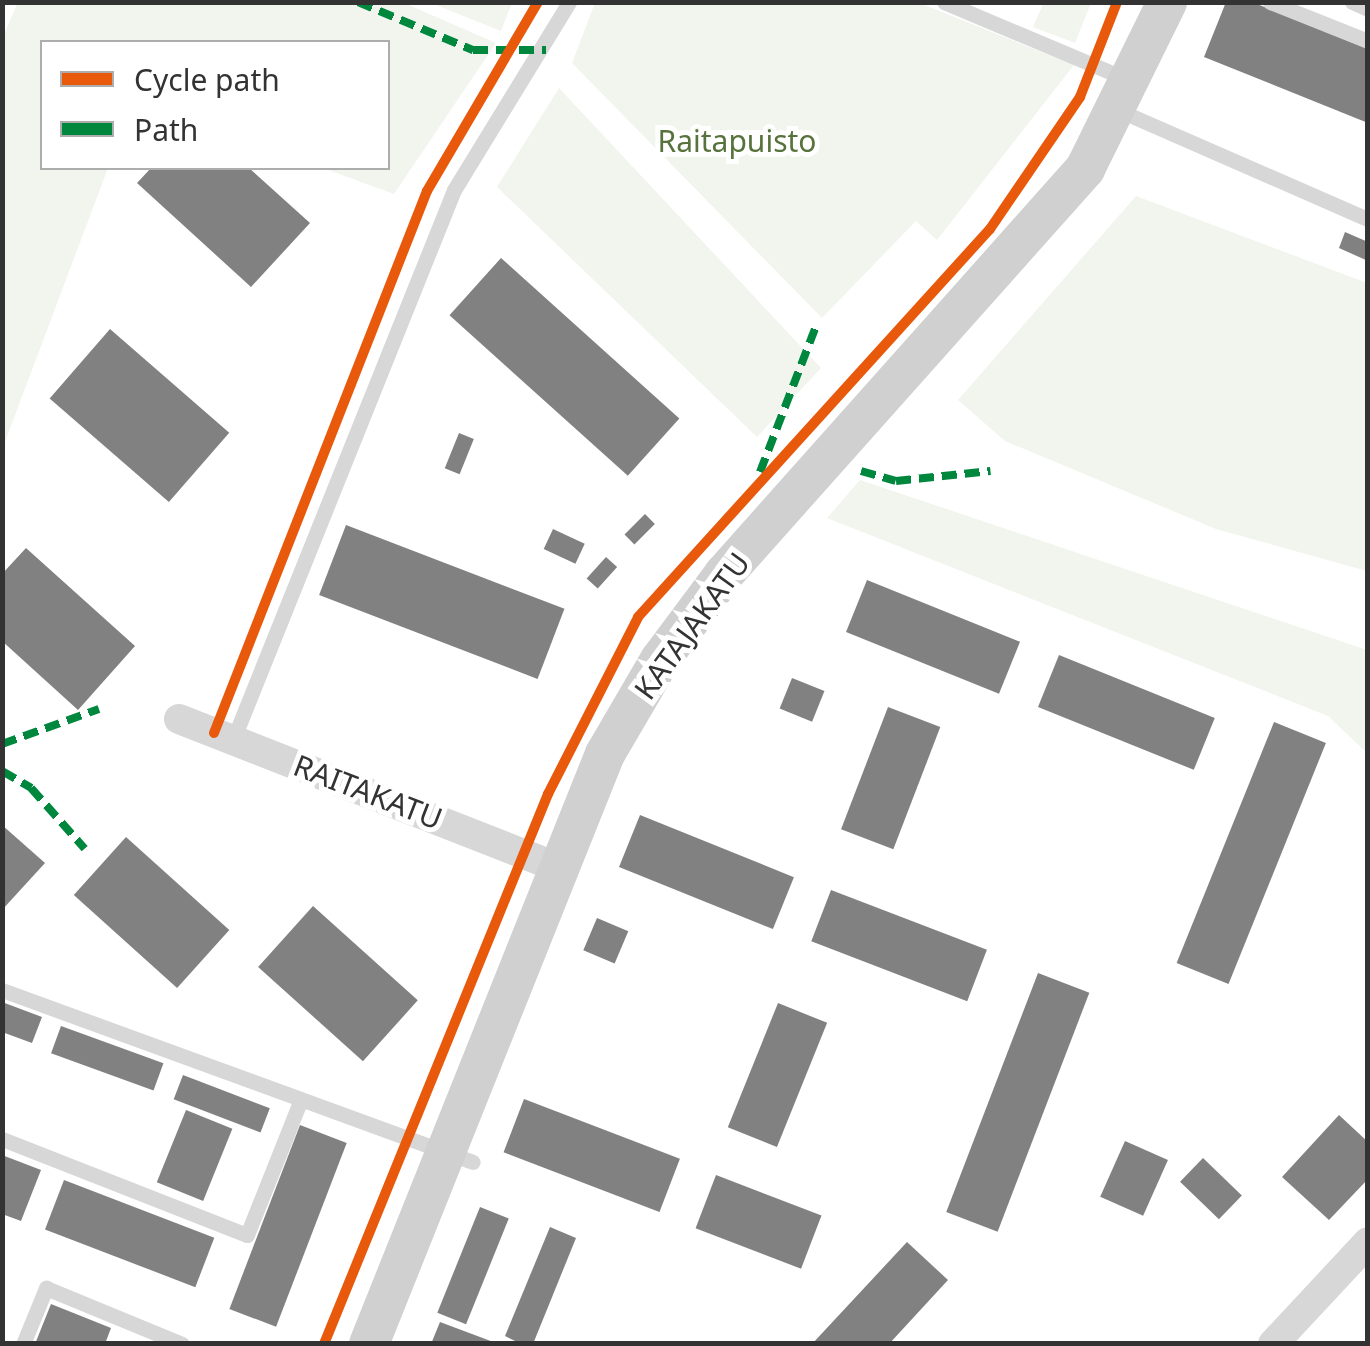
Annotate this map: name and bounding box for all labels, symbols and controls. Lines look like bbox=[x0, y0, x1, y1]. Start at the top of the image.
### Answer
legend bbox=[40, 40, 390, 170]
text: Cycle path bbox=[134, 59, 280, 100]
text: Path bbox=[134, 109, 198, 150]
park label: Raitapuisto bbox=[658, 123, 816, 159]
street label: KATAJAKATU bbox=[627, 546, 757, 706]
street label: RAITAKATU bbox=[289, 747, 447, 837]

